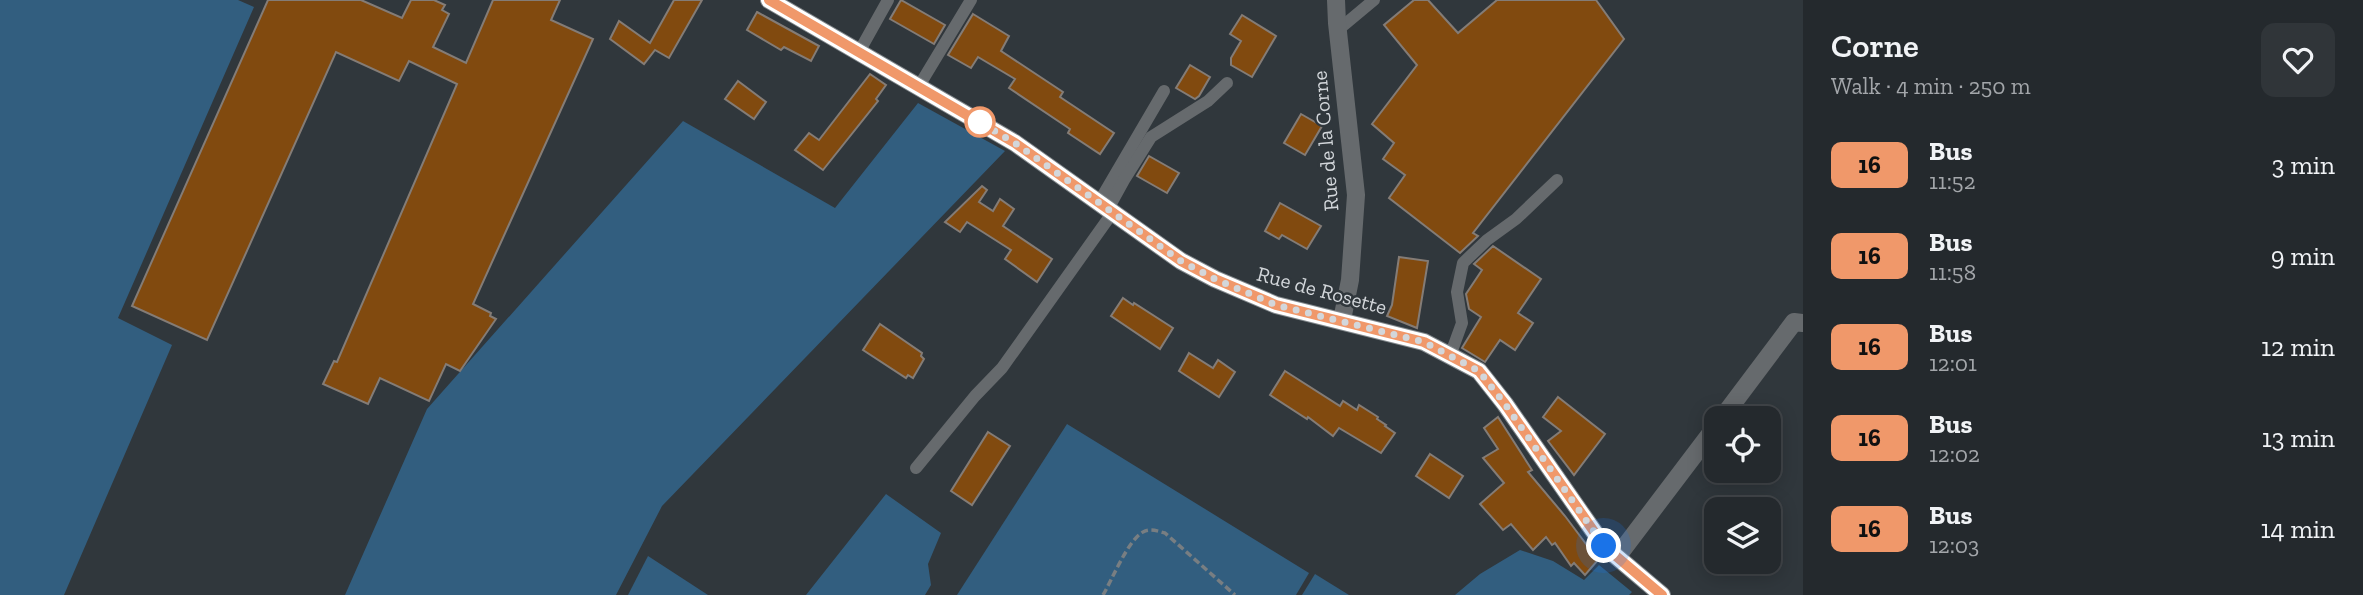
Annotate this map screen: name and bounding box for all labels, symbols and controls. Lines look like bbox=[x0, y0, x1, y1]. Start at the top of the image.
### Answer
button: heart bbox=[2261, 23, 2335, 97]
text: Corne bbox=[1831, 26, 1919, 65]
street label: Rue de la Corne bbox=[1306, 70, 1344, 212]
text: Walk · 4 min · 250 m bbox=[1831, 72, 2031, 100]
unlabelled marker bbox=[965, 107, 995, 137]
text: Bus bbox=[1929, 135, 1972, 167]
text: 3 min bbox=[2272, 149, 2335, 181]
text: 16 bbox=[1858, 150, 1881, 179]
text: 11:52 bbox=[1929, 167, 1975, 195]
text: Bus bbox=[1929, 226, 1972, 258]
text: 9 min bbox=[2271, 240, 2335, 272]
text: 16 bbox=[1858, 241, 1881, 270]
text: 11:58 bbox=[1929, 258, 1976, 286]
street label: Rue de Rosette bbox=[1254, 261, 1390, 319]
text: Bus bbox=[1929, 317, 1972, 349]
text: 12 min bbox=[2261, 331, 2335, 363]
text: 16 bbox=[1858, 332, 1881, 361]
text: 12:01 bbox=[1929, 349, 1977, 377]
map controls bbox=[1704, 406, 1781, 574]
button: locate bbox=[1704, 406, 1781, 483]
text: Bus bbox=[1929, 408, 1972, 440]
text: 13 min bbox=[2262, 422, 2335, 454]
text: 16 bbox=[1858, 423, 1881, 452]
text: 12:02 bbox=[1929, 440, 1980, 468]
button: layers bbox=[1704, 497, 1781, 574]
text: Bus bbox=[1929, 499, 1972, 531]
text: 14 min bbox=[2260, 513, 2335, 545]
text: 16 bbox=[1858, 514, 1881, 543]
your location bbox=[1586, 528, 1621, 563]
text: 12:03 bbox=[1929, 531, 1979, 559]

